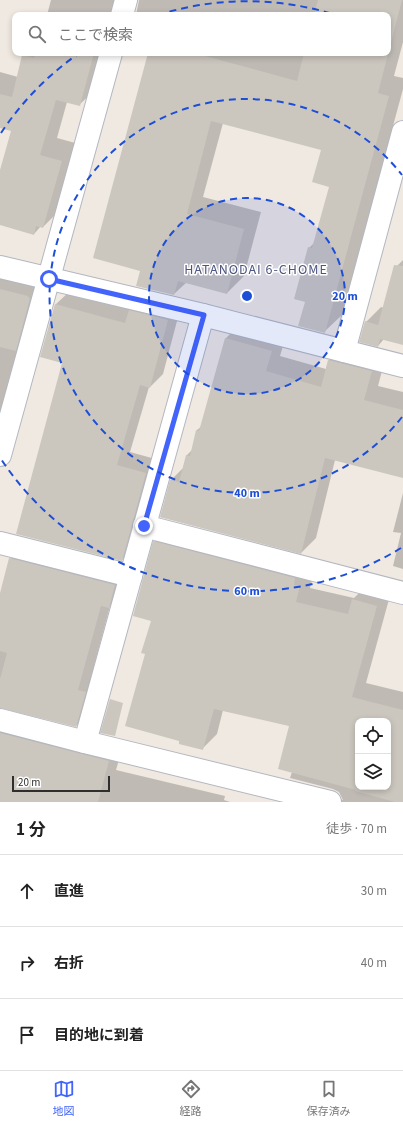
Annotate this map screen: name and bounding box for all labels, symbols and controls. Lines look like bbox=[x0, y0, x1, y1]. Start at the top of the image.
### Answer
search box bbox=[12, 12, 391, 56]
icon: search bbox=[26, 23, 48, 45]
text: ここで検索 bbox=[58, 25, 133, 46]
district label: HATANODAI 6-CHOME bbox=[184, 260, 328, 280]
route start bbox=[40, 270, 58, 288]
text: 20 m bbox=[332, 288, 358, 305]
centre of rings bbox=[240, 289, 254, 303]
text: 40 m bbox=[234, 485, 260, 502]
route end bbox=[135, 517, 153, 535]
text: 60 m bbox=[234, 583, 260, 600]
map controls bbox=[355, 718, 391, 790]
button: locate bbox=[355, 718, 391, 754]
button: layers bbox=[355, 754, 391, 790]
scale bar bbox=[12, 774, 110, 793]
text: 20 m bbox=[18, 775, 40, 790]
text: 1 分 bbox=[16, 818, 45, 842]
text: 徒歩 · 70 m bbox=[326, 820, 387, 838]
icon: ahead bbox=[16, 880, 38, 902]
text: 直進 bbox=[54, 881, 84, 902]
text: 30 m bbox=[361, 882, 387, 900]
icon: right bbox=[16, 952, 38, 974]
text: 右折 bbox=[54, 953, 84, 974]
text: 40 m bbox=[361, 954, 387, 972]
icon: arrive bbox=[16, 1024, 38, 1046]
text: 目的地に到着 bbox=[54, 1025, 144, 1046]
tab: 地図 bbox=[53, 1078, 75, 1119]
tab: 経路 bbox=[180, 1078, 202, 1119]
tab: 保存済み bbox=[307, 1078, 351, 1119]

